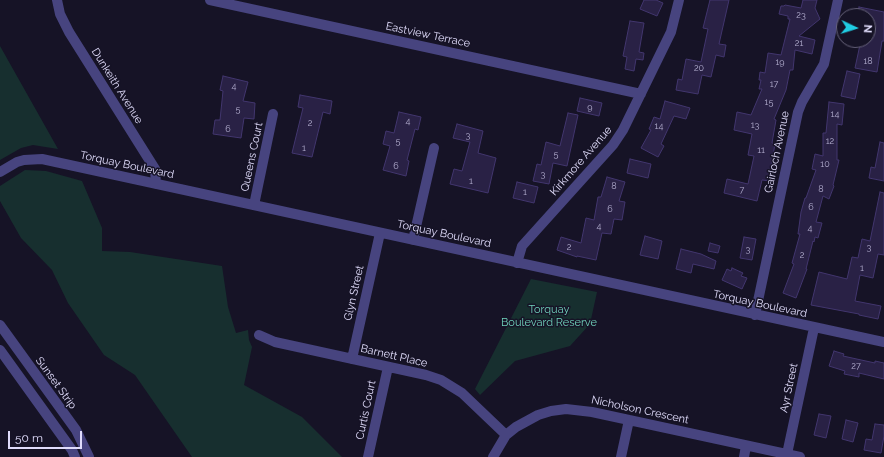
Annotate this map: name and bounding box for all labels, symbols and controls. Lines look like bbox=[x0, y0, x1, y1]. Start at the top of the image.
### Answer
north arrow bbox=[836, 8, 876, 48]
house number: 23 bbox=[796, 10, 806, 20]
street label: Eastview Terrace bbox=[385, 20, 471, 50]
text: N bbox=[861, 24, 874, 33]
house number: 21 bbox=[795, 38, 803, 48]
street label: Dunkeith Avenue bbox=[88, 46, 146, 126]
house number: 18 bbox=[863, 56, 873, 66]
house number: 19 bbox=[775, 57, 785, 67]
house number: 20 bbox=[694, 63, 704, 73]
house number: 17 bbox=[770, 79, 778, 89]
house number: 4 bbox=[232, 81, 236, 91]
house number: 15 bbox=[765, 97, 773, 107]
house number: 9 bbox=[587, 102, 593, 112]
house number: 5 bbox=[236, 104, 240, 114]
house number: 14 bbox=[831, 109, 839, 119]
street label: Gairloch Avenue bbox=[762, 110, 792, 194]
house number: 4 bbox=[406, 116, 410, 126]
house number: 2 bbox=[308, 118, 312, 128]
house number: 13 bbox=[751, 120, 759, 130]
street label: Queens Court bbox=[238, 121, 266, 193]
house number: 14 bbox=[655, 121, 663, 131]
house number: 6 bbox=[225, 124, 231, 134]
street label: Kirkmore Avenue bbox=[547, 124, 615, 198]
house number: 3 bbox=[466, 130, 470, 140]
house number: 5 bbox=[396, 136, 400, 146]
house number: 12 bbox=[826, 136, 834, 146]
house number: 1 bbox=[302, 143, 306, 153]
house number: 11 bbox=[757, 145, 765, 155]
street label: Torquay Boulevard bbox=[79, 149, 175, 181]
house number: 5 bbox=[554, 149, 558, 159]
house number: 10 bbox=[820, 159, 830, 169]
house number: 6 bbox=[393, 161, 399, 171]
house number: 3 bbox=[541, 169, 545, 179]
house number: 1 bbox=[469, 176, 473, 186]
house number: 8 bbox=[611, 181, 617, 191]
house number: 8 bbox=[818, 184, 824, 194]
house number: 7 bbox=[740, 185, 744, 195]
house number: 1 bbox=[523, 187, 527, 197]
house number: 6 bbox=[808, 202, 814, 212]
house number: 6 bbox=[607, 204, 613, 214]
street label: Torquay Boulevard bbox=[396, 218, 492, 250]
house number: 4 bbox=[597, 221, 601, 231]
house number: 4 bbox=[808, 223, 812, 233]
house number: 2 bbox=[567, 242, 571, 252]
house number: 3 bbox=[867, 242, 871, 252]
house number: 3 bbox=[746, 244, 750, 254]
house number: 2 bbox=[800, 250, 804, 260]
house number: 1 bbox=[860, 263, 864, 273]
street label: Glyn Street bbox=[341, 264, 367, 322]
street label: Torquay Boulevard bbox=[712, 288, 808, 320]
park label: Torquay Boulevard Reserve bbox=[501, 303, 597, 329]
street label: Barnett Place bbox=[359, 342, 429, 370]
street label: Sunset Strip bbox=[33, 354, 79, 412]
house number: 27 bbox=[851, 361, 861, 371]
street label: Ayr Street bbox=[777, 362, 801, 414]
street label: Curtis Court bbox=[353, 379, 379, 441]
street label: Nicholson Crescent bbox=[590, 393, 690, 427]
scale bar bbox=[10, 423, 84, 449]
text: 50 m bbox=[15, 431, 43, 445]

